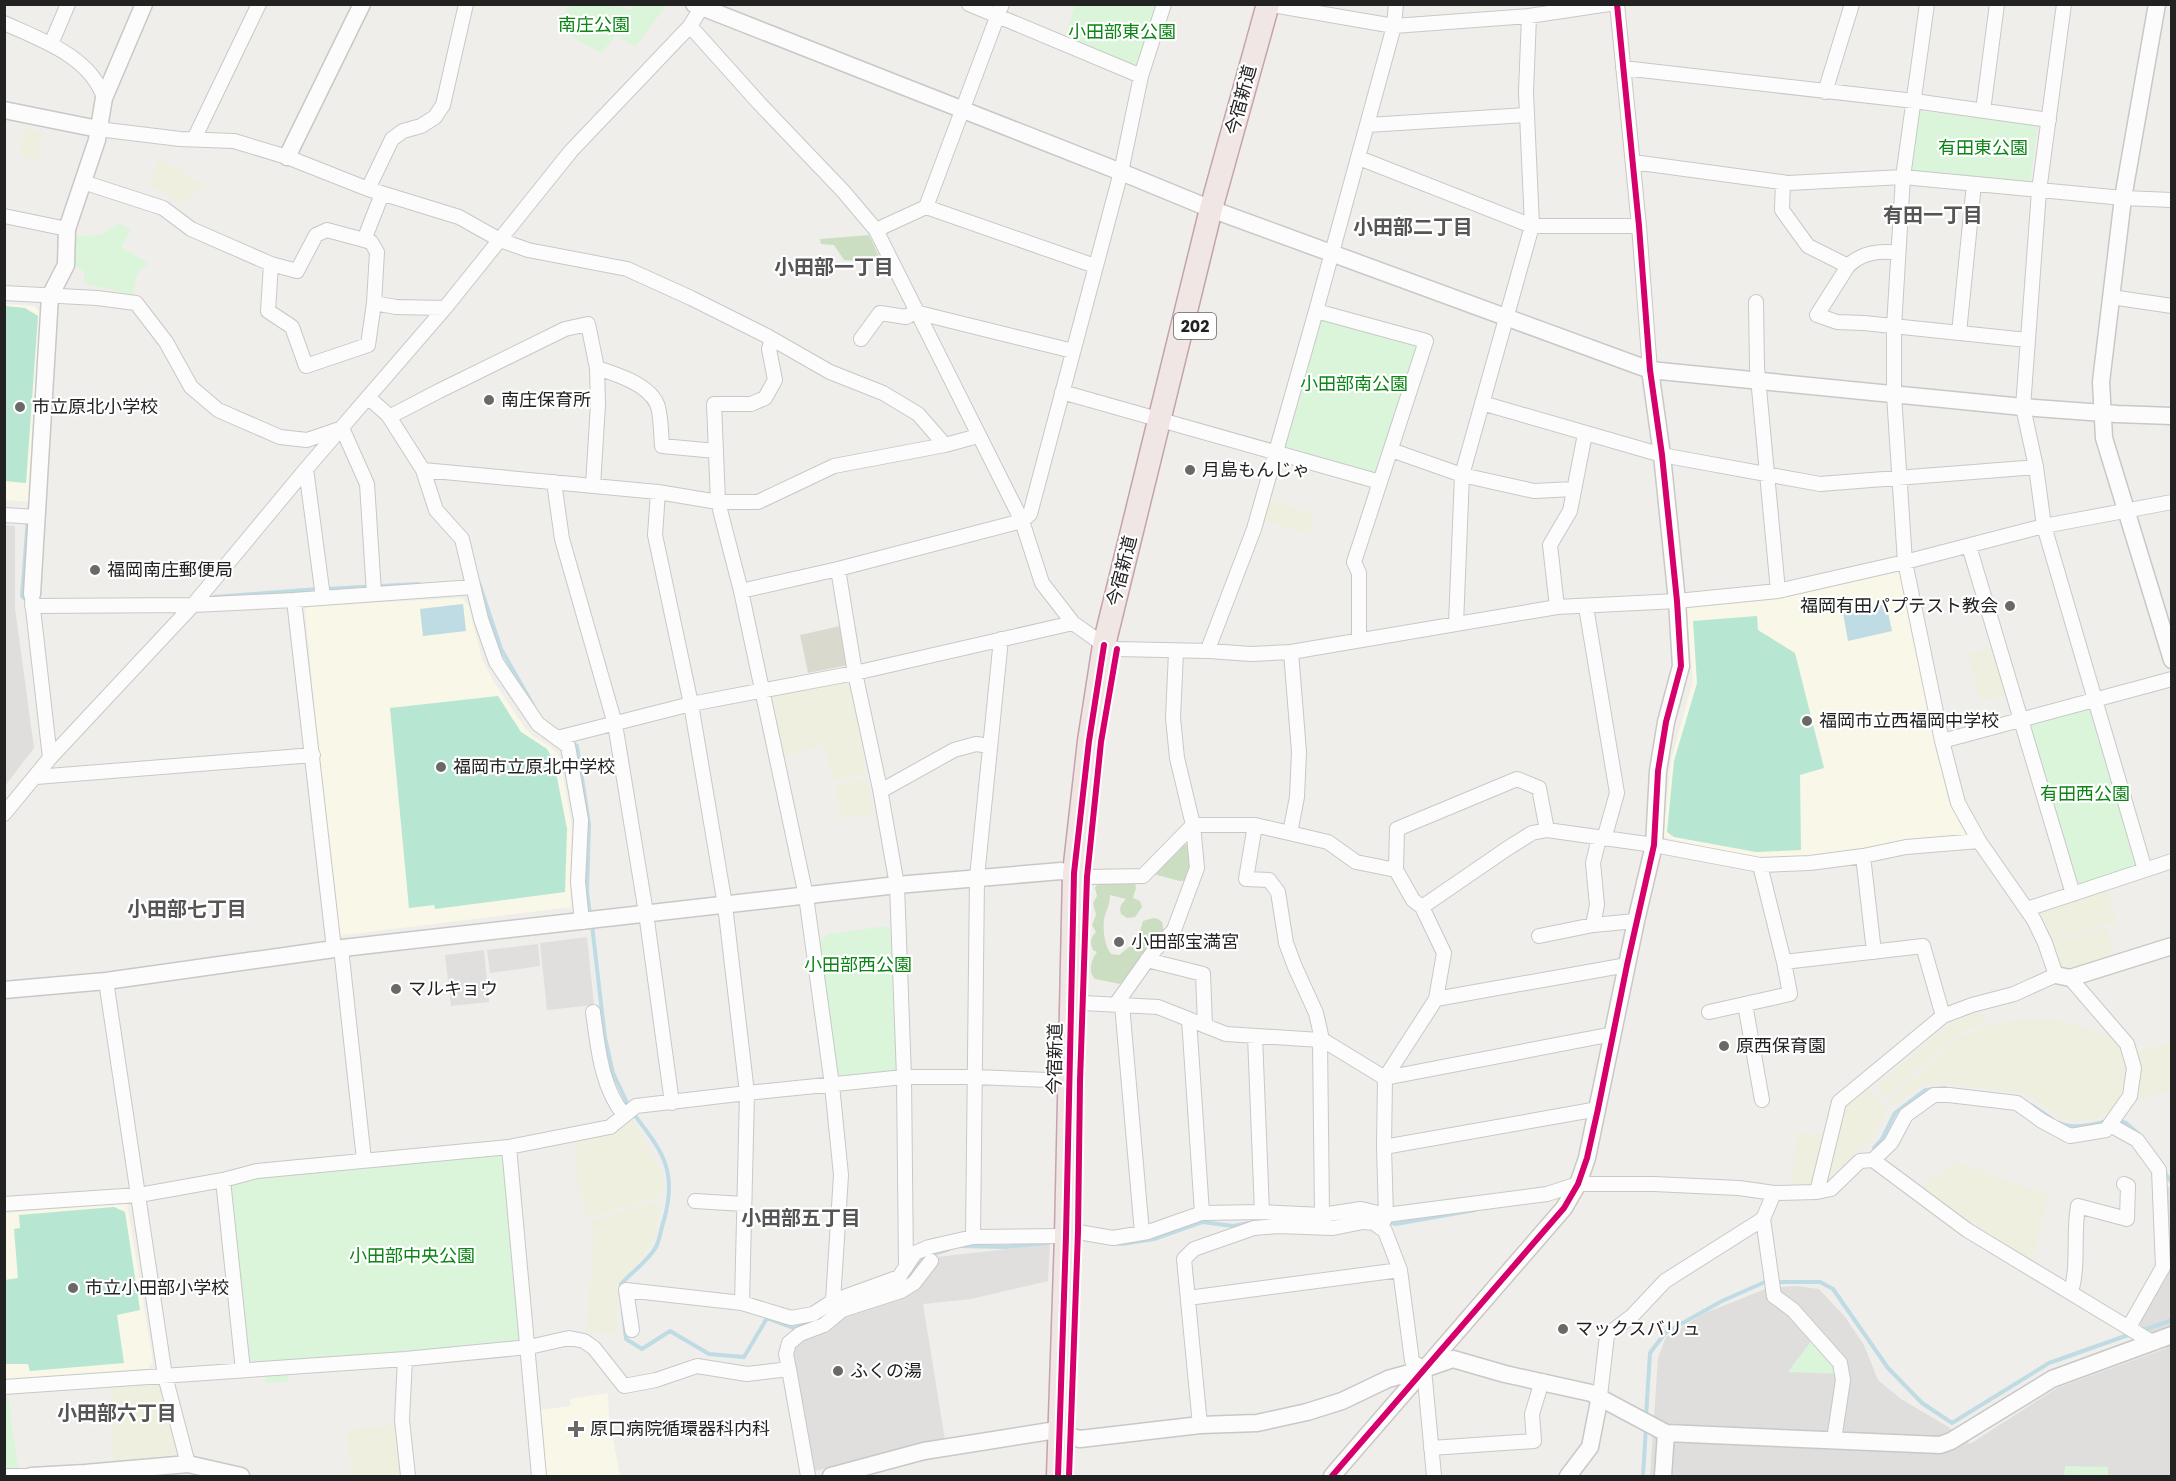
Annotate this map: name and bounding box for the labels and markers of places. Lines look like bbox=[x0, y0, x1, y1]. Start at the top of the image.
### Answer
place label: 南庄保育所 bbox=[501, 387, 591, 412]
marker: 南庄保育所 bbox=[482, 393, 496, 407]
place label: 市立原北小学校 bbox=[32, 394, 158, 419]
marker: 市立原北小学校 bbox=[13, 400, 27, 414]
place label: 月島もんじゃ bbox=[1202, 457, 1310, 482]
marker: 月島もんじゃ bbox=[1183, 463, 1197, 477]
place label: 福岡南庄郵便局 bbox=[107, 557, 233, 582]
marker: 福岡南庄郵便局 bbox=[88, 563, 102, 577]
place label: 福岡有田パプテスト教会 bbox=[1800, 593, 1998, 618]
marker: 福岡有田パプテスト教会 bbox=[2003, 599, 2017, 613]
place label: 福岡市立西福岡中学校 bbox=[1819, 708, 1999, 733]
marker: 福岡市立西福岡中学校 bbox=[1800, 714, 1814, 728]
place label: 福岡市立原北中学校 bbox=[453, 754, 615, 779]
marker: 福岡市立原北中学校 bbox=[434, 760, 448, 774]
place label: 小田部宝満宮 bbox=[1131, 929, 1239, 954]
marker: 小田部宝満宮 bbox=[1112, 935, 1126, 949]
place label: マルキョウ bbox=[408, 976, 498, 1001]
marker: マルキョウ bbox=[389, 982, 403, 996]
place label: 原西保育園 bbox=[1736, 1033, 1826, 1058]
marker: 原西保育園 bbox=[1717, 1039, 1731, 1053]
place label: 市立小田部小学校 bbox=[85, 1275, 229, 1300]
marker: 市立小田部小学校 bbox=[66, 1281, 80, 1295]
place label: マックスバリュ bbox=[1575, 1316, 1700, 1341]
marker: マックスバリュ bbox=[1556, 1322, 1570, 1336]
place label: ふくの湯 bbox=[850, 1358, 922, 1383]
marker: ふくの湯 bbox=[831, 1364, 845, 1378]
place label: 原口病院循環器科内科 bbox=[590, 1416, 770, 1441]
marker: 原口病院循環器科内科 bbox=[567, 1420, 585, 1438]

